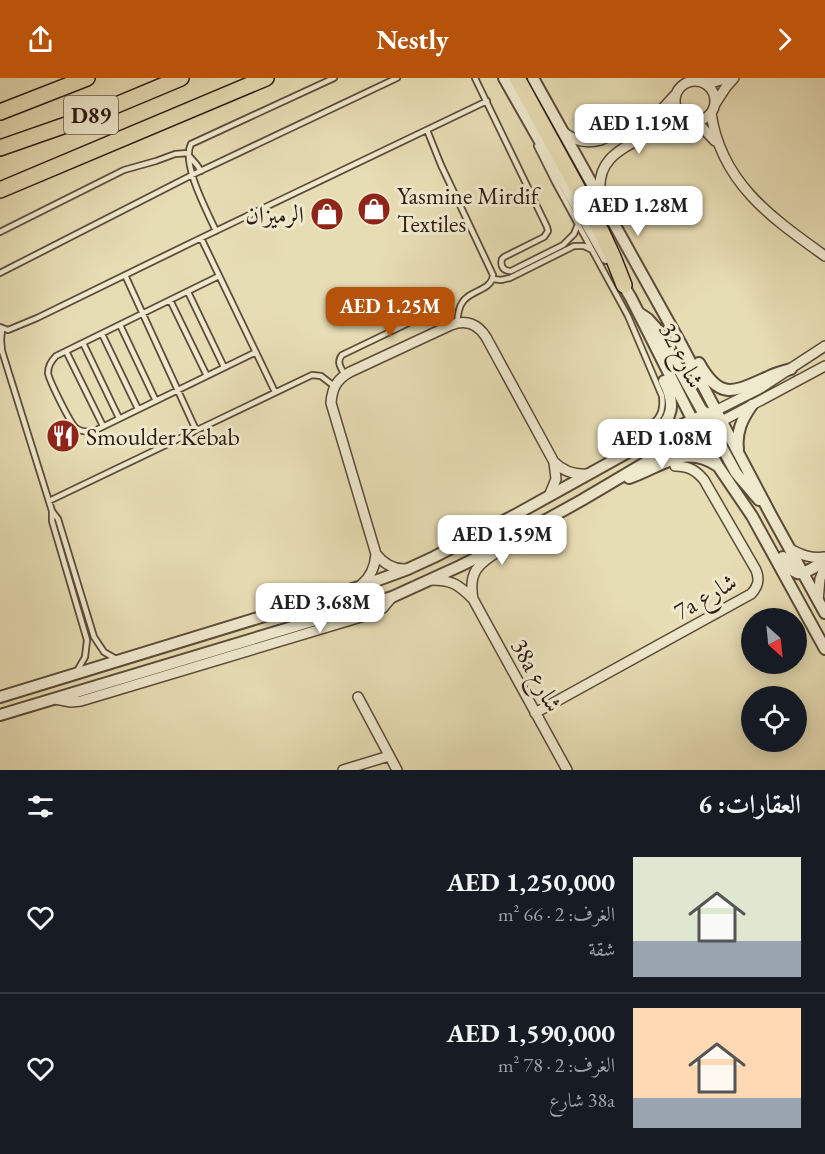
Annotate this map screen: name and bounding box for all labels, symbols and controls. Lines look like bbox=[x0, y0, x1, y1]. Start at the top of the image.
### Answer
text: Nestly bbox=[376, 22, 449, 57]
icon: share bbox=[24, 23, 57, 56]
icon: forward bbox=[768, 23, 801, 56]
road number: D89 bbox=[64, 96, 118, 134]
pin: AED 1.19M bbox=[570, 104, 708, 155]
text: AED 1.19M bbox=[589, 110, 689, 136]
place label: Yasmine Mirdif Textiles bbox=[397, 180, 542, 239]
pin: AED 1.28M bbox=[569, 186, 707, 237]
shop icon: Yasmine Mirdif Textiles bbox=[356, 191, 392, 227]
text: AED 1.28M bbox=[588, 192, 688, 218]
shop icon: الرميزان bbox=[309, 196, 345, 232]
place label: الرميزان bbox=[245, 199, 304, 230]
pin: AED 1.25M bbox=[321, 287, 459, 338]
text: AED 1.25M bbox=[340, 293, 440, 319]
street label: شارع 32 bbox=[648, 317, 712, 395]
restaurant icon: Smoulder Kebab bbox=[45, 418, 81, 454]
pin: AED 1.08M bbox=[593, 419, 731, 470]
place label: Smoulder Kebab bbox=[86, 421, 240, 452]
text: AED 1.08M bbox=[612, 425, 712, 451]
pin: AED 1.59M bbox=[433, 515, 571, 566]
text: AED 1.59M bbox=[452, 521, 552, 547]
street label: 7a شارع bbox=[668, 566, 745, 631]
pin: AED 3.68M bbox=[251, 583, 389, 634]
text: AED 3.68M bbox=[270, 589, 370, 615]
north arrow bbox=[741, 608, 807, 674]
map controls bbox=[741, 608, 807, 752]
street label: 38a شارع bbox=[500, 633, 570, 720]
button: locate bbox=[741, 686, 807, 752]
text: العقارات: 6 bbox=[698, 787, 801, 821]
icon: filters bbox=[24, 790, 57, 823]
text: AED 1,250,000 bbox=[446, 865, 615, 899]
icon: home bbox=[681, 881, 753, 953]
icon: heart bbox=[24, 901, 57, 934]
text: الغرف: 2 · 66 m² bbox=[498, 901, 615, 927]
text: شقة bbox=[589, 936, 615, 962]
text: AED 1,590,000 bbox=[446, 1016, 615, 1050]
icon: home bbox=[681, 1032, 753, 1104]
icon: heart bbox=[24, 1052, 57, 1085]
text: الغرف: 2 · 78 m² bbox=[498, 1052, 615, 1078]
text: 38a شارع bbox=[549, 1087, 615, 1113]

